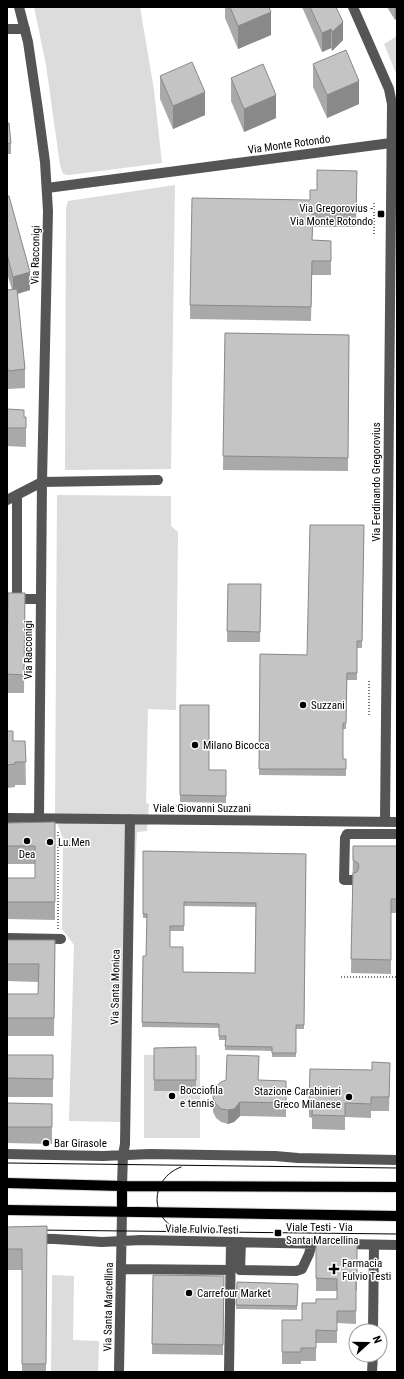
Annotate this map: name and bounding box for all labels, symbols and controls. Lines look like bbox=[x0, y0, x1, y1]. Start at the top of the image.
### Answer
street label: Via Monte Rotondo bbox=[247, 132, 331, 157]
place label: Via Gregorovius - Via Monte Rotondo bbox=[290, 202, 373, 228]
marker: Via Gregorovius - Via Monte Rotondo bbox=[376, 209, 386, 219]
street label: Via Racconigi bbox=[28, 225, 43, 285]
street label: Via Ferdinando Gregorovius bbox=[370, 422, 383, 542]
street label: Via Racconigi bbox=[22, 620, 35, 680]
place label: Suzzani bbox=[311, 699, 345, 712]
marker: Suzzani bbox=[298, 700, 308, 710]
place label: Milano Bicocca bbox=[203, 739, 270, 752]
marker: Milano Bicocca bbox=[190, 740, 200, 750]
street label: Viale Giovanni Suzzani bbox=[153, 802, 251, 815]
marker: Dea bbox=[22, 836, 32, 846]
place label: Lu.Men bbox=[58, 836, 90, 849]
marker: Lu.Men bbox=[45, 837, 55, 847]
place label: Dea bbox=[19, 848, 35, 861]
street label: Via Santa Monica bbox=[108, 949, 123, 1025]
place label: Bocciofila e tennis bbox=[180, 1084, 223, 1110]
place label: Stazione Carabinieri Greco Milanese bbox=[254, 1085, 341, 1111]
marker: Bocciofila e tennis bbox=[167, 1091, 177, 1101]
marker: Stazione Carabinieri Greco Milanese bbox=[344, 1092, 354, 1102]
place label: Bar Girasole bbox=[54, 1137, 107, 1150]
marker: Bar Girasole bbox=[41, 1138, 51, 1148]
place label: Viale Testi - Via Santa Marcellina bbox=[286, 1221, 359, 1247]
street label: Viale Fulvio Testi bbox=[165, 1222, 239, 1237]
marker: Viale Testi - Via Santa Marcellina bbox=[273, 1228, 283, 1238]
place label: Farmacia Fulvio Testi bbox=[342, 1257, 391, 1283]
street label: Via Santa Marcellina bbox=[101, 1262, 116, 1352]
marker: Farmacia Fulvio Testi bbox=[329, 1264, 339, 1274]
place label: Carrefour Market bbox=[197, 1287, 271, 1300]
marker: Carrefour Market bbox=[184, 1288, 194, 1298]
north arrow bbox=[348, 1323, 388, 1363]
text: N bbox=[370, 1334, 384, 1345]

